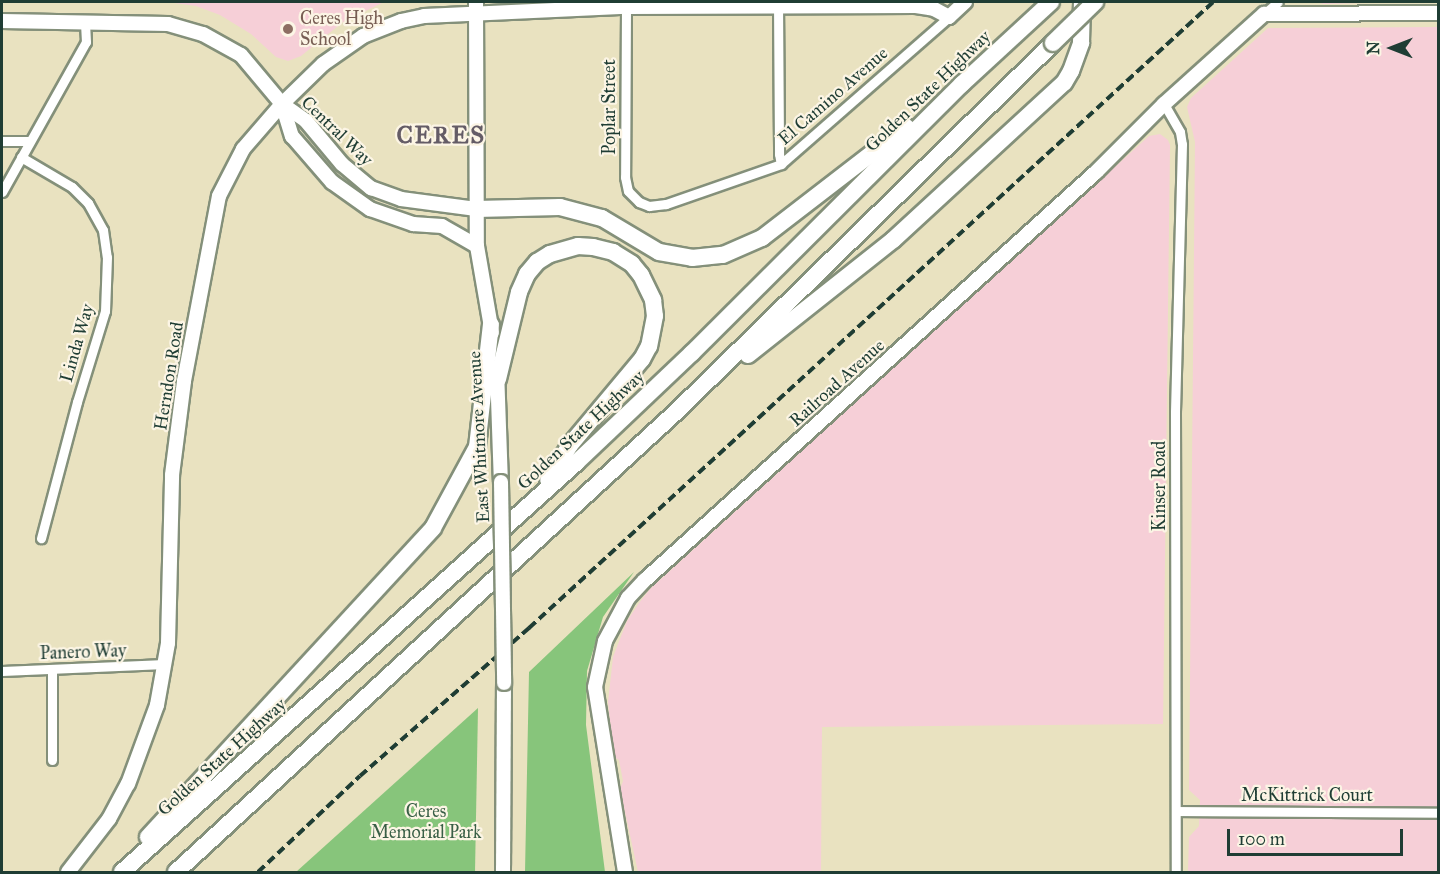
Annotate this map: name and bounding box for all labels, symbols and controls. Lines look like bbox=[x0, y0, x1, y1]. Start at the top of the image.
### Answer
place label: Ceres High School bbox=[300, 8, 383, 50]
north arrow bbox=[1362, 18, 1422, 78]
marker: Ceres High School bbox=[281, 22, 295, 36]
street label: Golden State Highway bbox=[861, 26, 995, 156]
text: N bbox=[1364, 41, 1383, 55]
street label: El Camino Avenue bbox=[774, 42, 892, 150]
street label: Poplar Street bbox=[598, 59, 620, 155]
street label: Central Way bbox=[297, 92, 377, 170]
district label: CERES bbox=[397, 122, 485, 150]
street label: Linda Way bbox=[56, 301, 98, 385]
street label: Herndon Road bbox=[150, 320, 188, 432]
street label: Railroad Avenue bbox=[785, 335, 889, 431]
street label: East Whitmore Avenue bbox=[464, 351, 494, 523]
street label: Golden State Highway bbox=[513, 366, 649, 494]
street label: Kinser Road bbox=[1148, 441, 1170, 531]
street label: Panero Way bbox=[39, 640, 127, 664]
street label: Golden State Highway bbox=[153, 694, 291, 820]
street label: McKittrick Court bbox=[1241, 784, 1373, 806]
park label: Ceres Memorial Park bbox=[371, 801, 481, 844]
scale bar bbox=[1230, 817, 1406, 855]
text: 100 m bbox=[1238, 828, 1285, 850]

